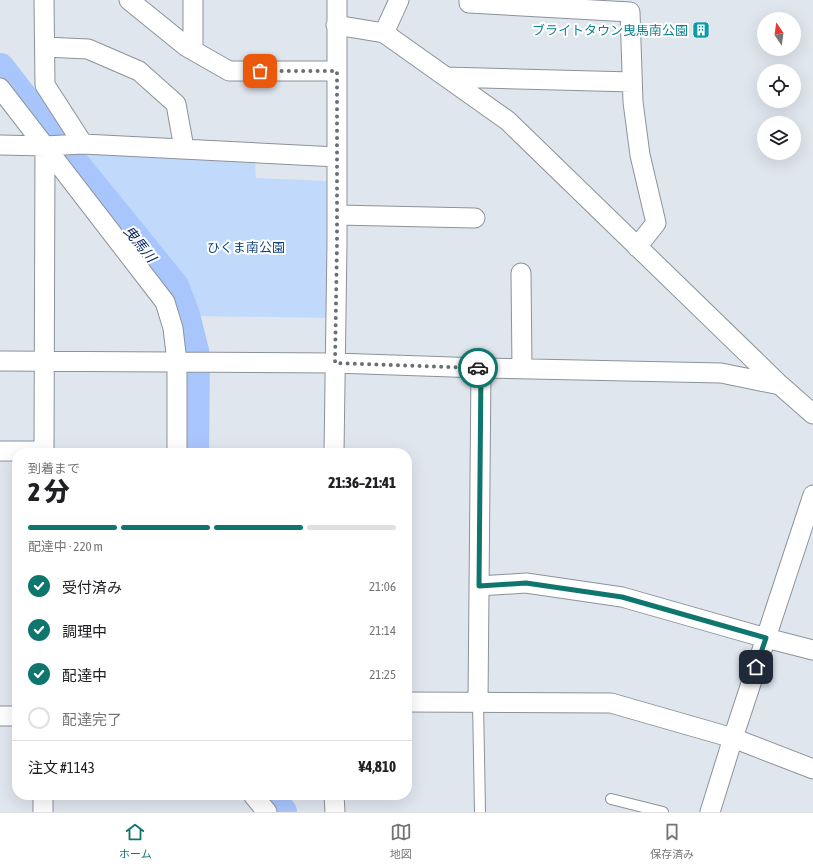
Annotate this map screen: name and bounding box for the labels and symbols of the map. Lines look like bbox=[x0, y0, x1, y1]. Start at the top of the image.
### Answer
north arrow bbox=[757, 12, 801, 56]
building icon: ブライトタウン曳馬南公園 bbox=[691, 20, 711, 40]
place label: ブライトタウン曳馬南公園 bbox=[532, 23, 688, 38]
pin bbox=[243, 54, 277, 88]
water label: 曳馬川 bbox=[121, 223, 161, 267]
park label: ひくま南公園 bbox=[207, 240, 285, 255]
courier bbox=[458, 348, 498, 388]
pin bbox=[739, 650, 773, 684]

